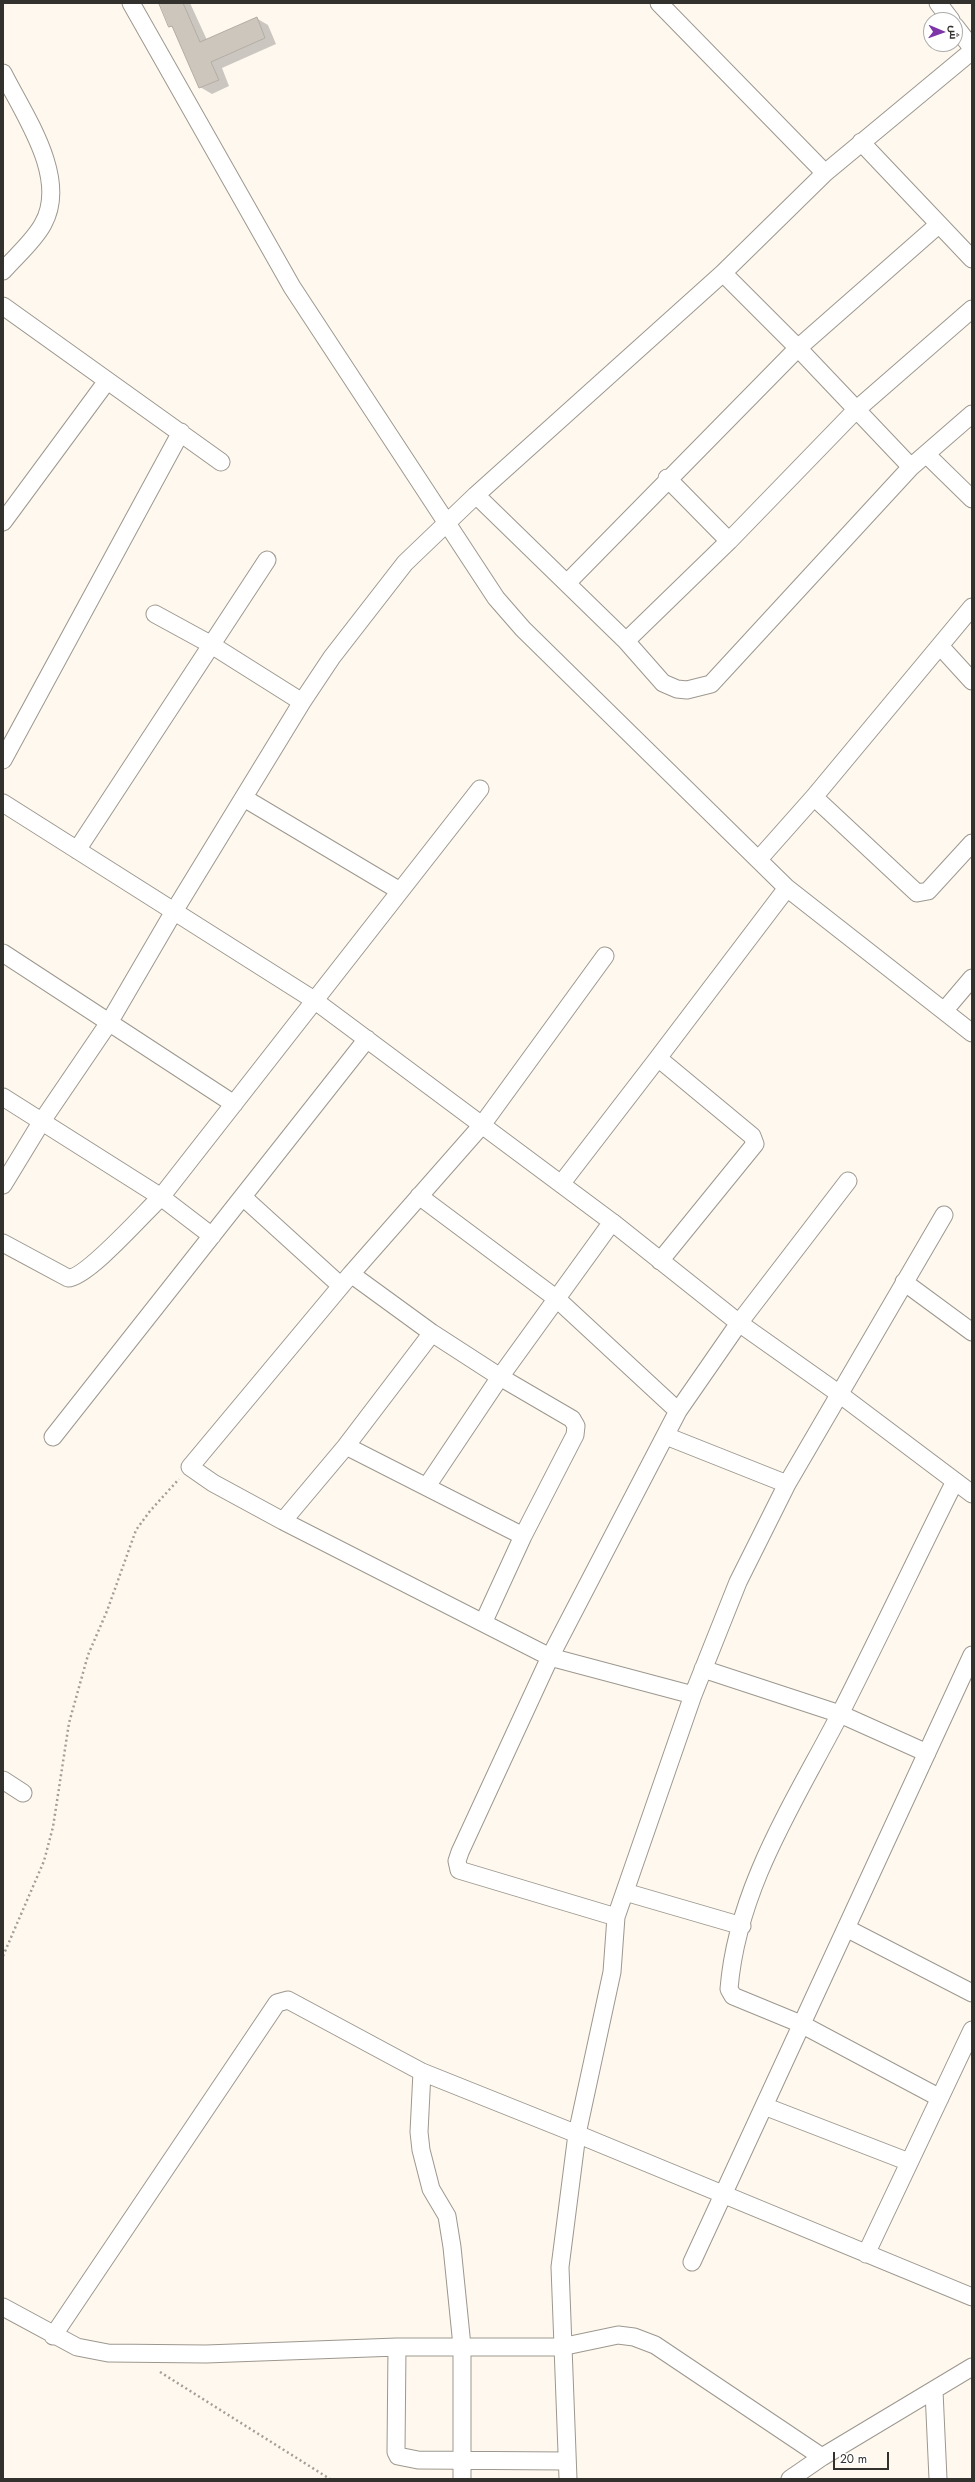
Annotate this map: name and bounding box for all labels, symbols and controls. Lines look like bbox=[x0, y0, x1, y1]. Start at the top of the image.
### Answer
north arrow bbox=[923, 12, 963, 52]
text: ش bbox=[946, 25, 962, 40]
scale bar bbox=[835, 2444, 891, 2470]
text: 20 m bbox=[840, 2450, 867, 2468]

